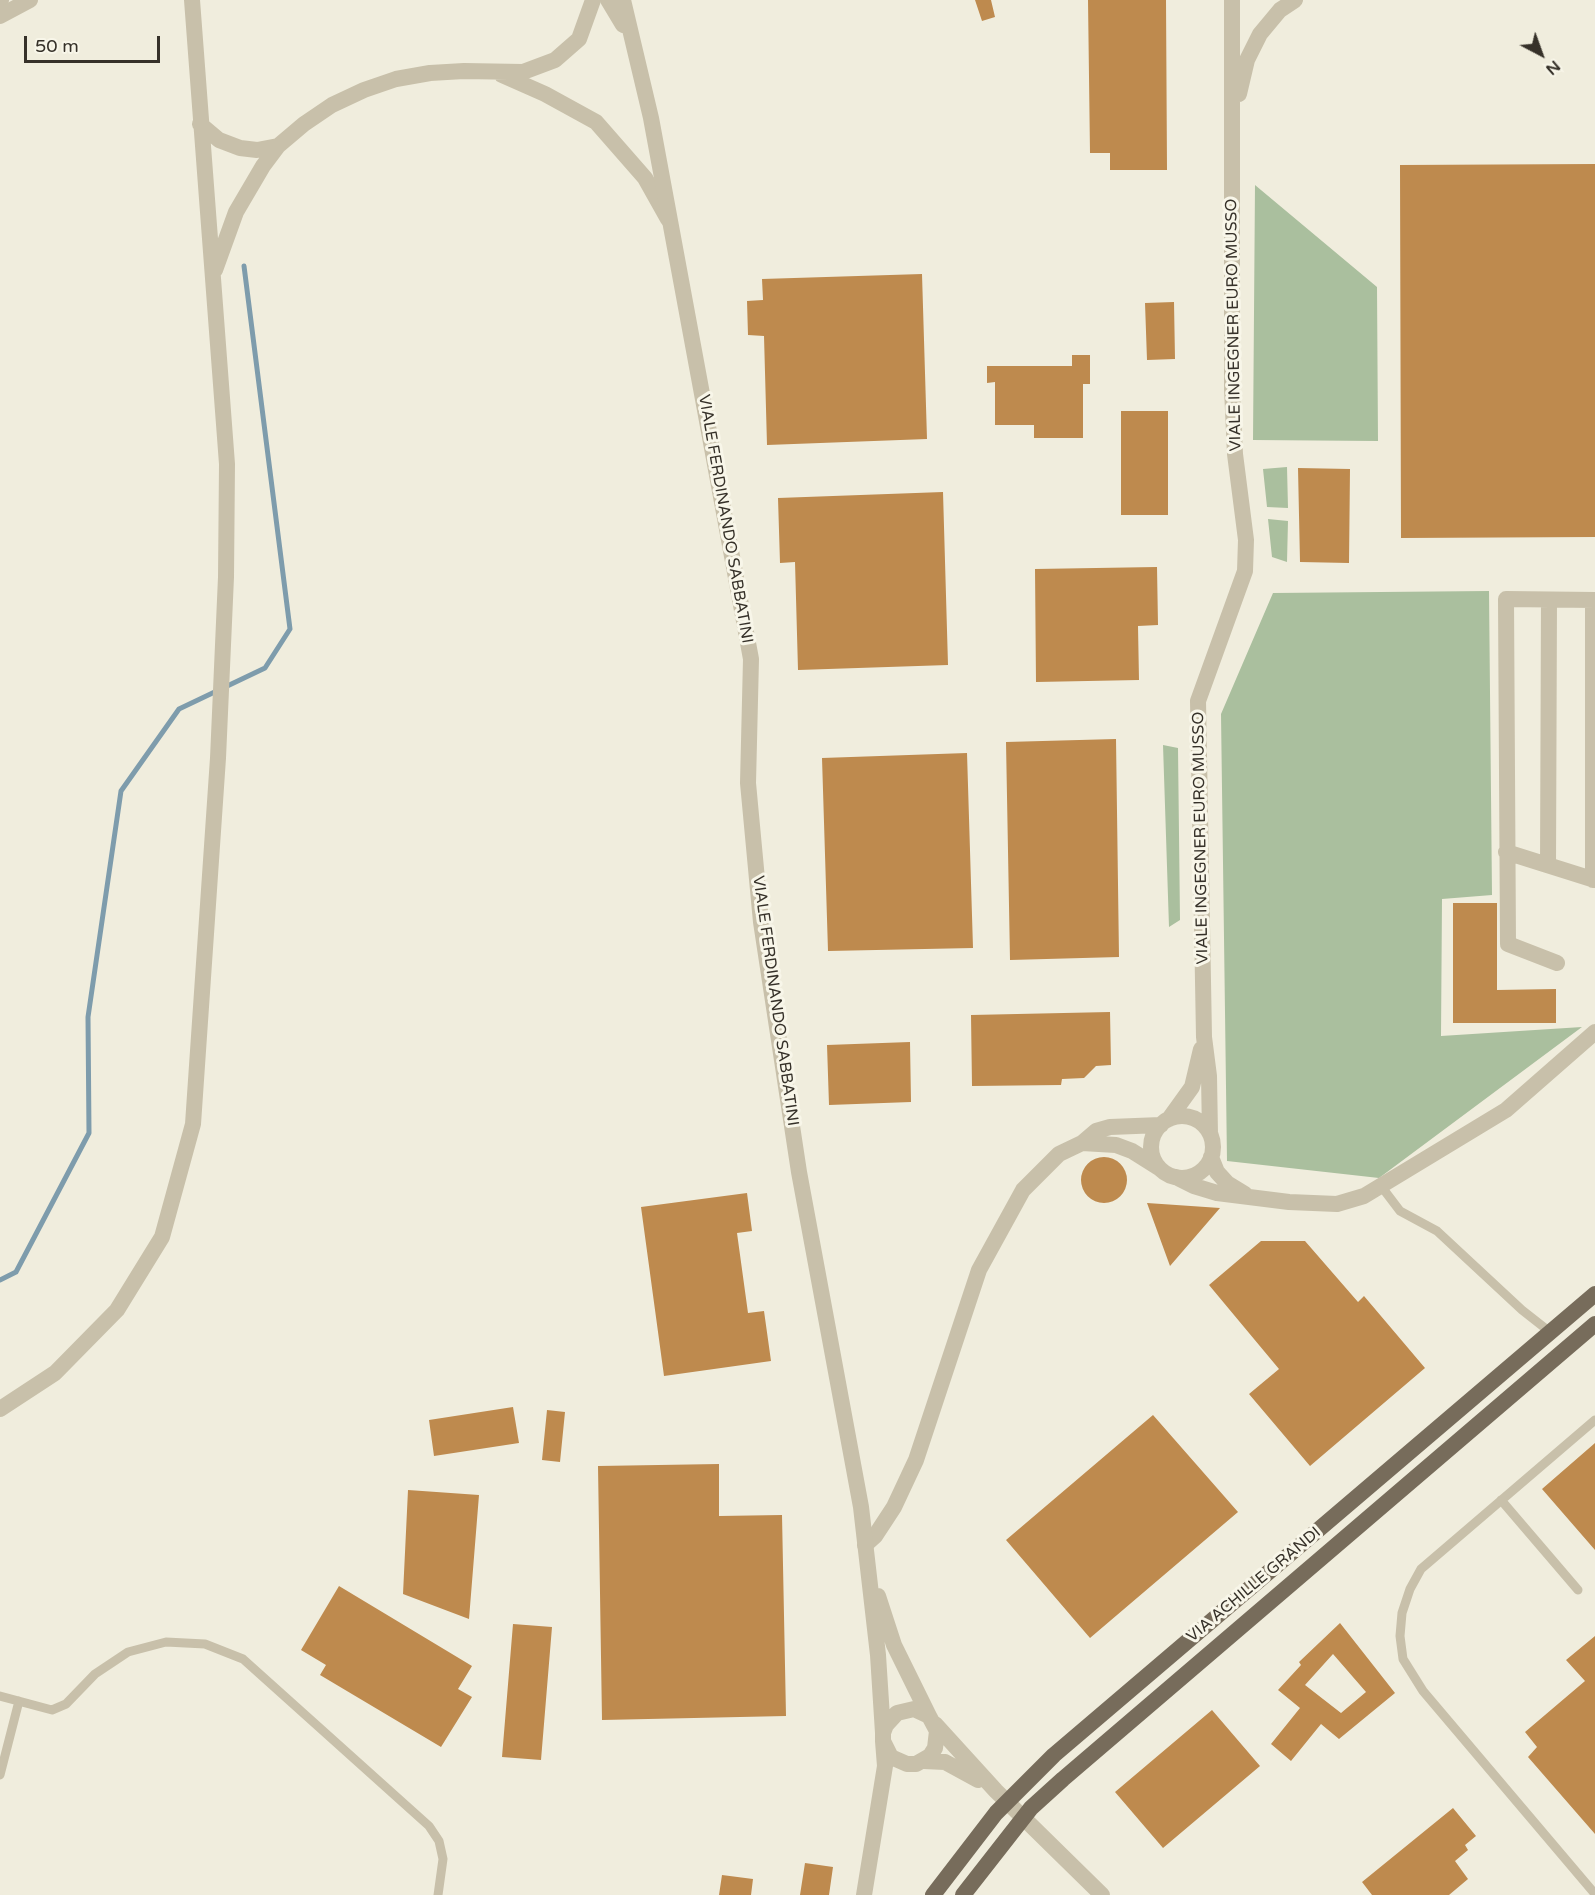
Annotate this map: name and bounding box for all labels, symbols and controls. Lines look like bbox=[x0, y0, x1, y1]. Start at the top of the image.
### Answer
scale bar bbox=[27, 24, 164, 62]
north arrow bbox=[1511, 24, 1571, 84]
text: 50 m bbox=[35, 35, 79, 57]
text: N bbox=[1541, 56, 1564, 79]
street label: VIALE INGEGNER EURO MUSSO bbox=[1222, 199, 1246, 451]
street label: VIALE FERDINANDO SABBATINI bbox=[694, 393, 756, 645]
street label: VIALE INGEGNER EURO MUSSO bbox=[1189, 712, 1213, 964]
street label: VIALE FERDINANDO SABBATINI bbox=[748, 875, 802, 1127]
street label: VIA ACHILLE GRANDI bbox=[1183, 1523, 1325, 1647]

